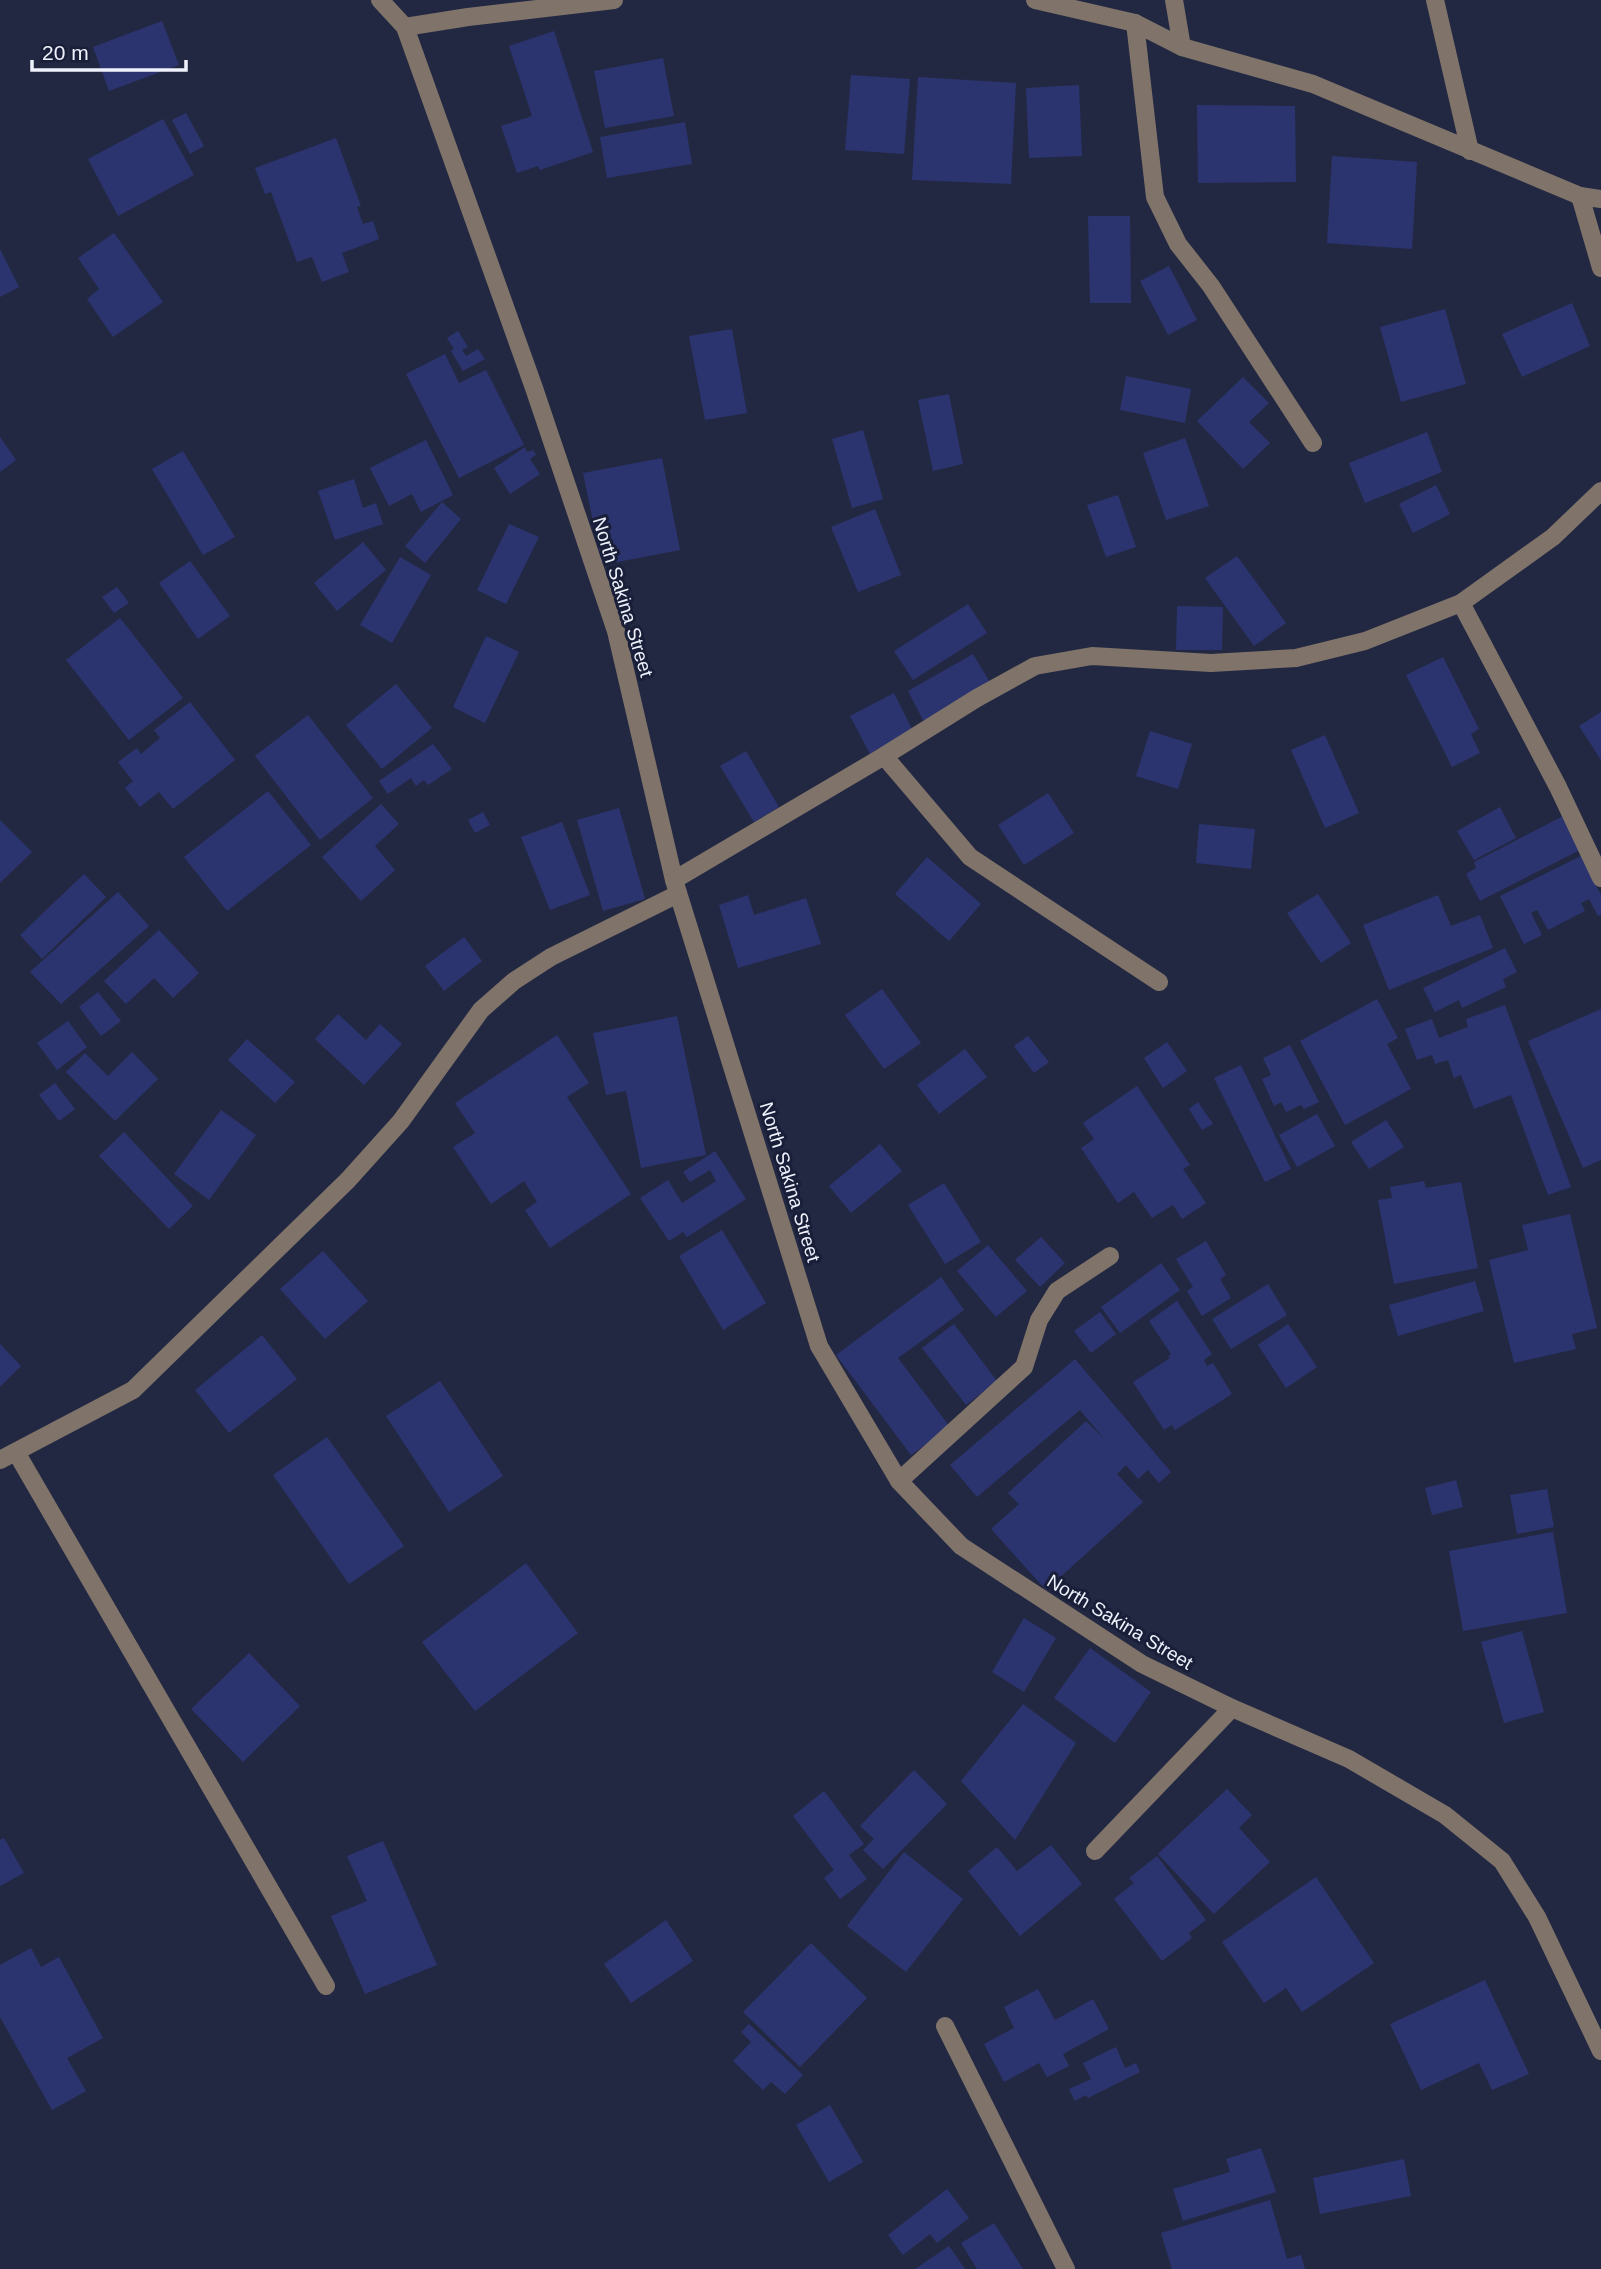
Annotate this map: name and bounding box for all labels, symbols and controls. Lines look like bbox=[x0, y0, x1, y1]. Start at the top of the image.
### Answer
scale bar bbox=[32, 28, 186, 72]
text: 20 m bbox=[42, 41, 89, 64]
street label: North Sakina Street bbox=[589, 515, 657, 680]
street label: North Sakina Street bbox=[756, 1100, 824, 1265]
street label: North Sakina Street bbox=[1044, 1570, 1197, 1674]

